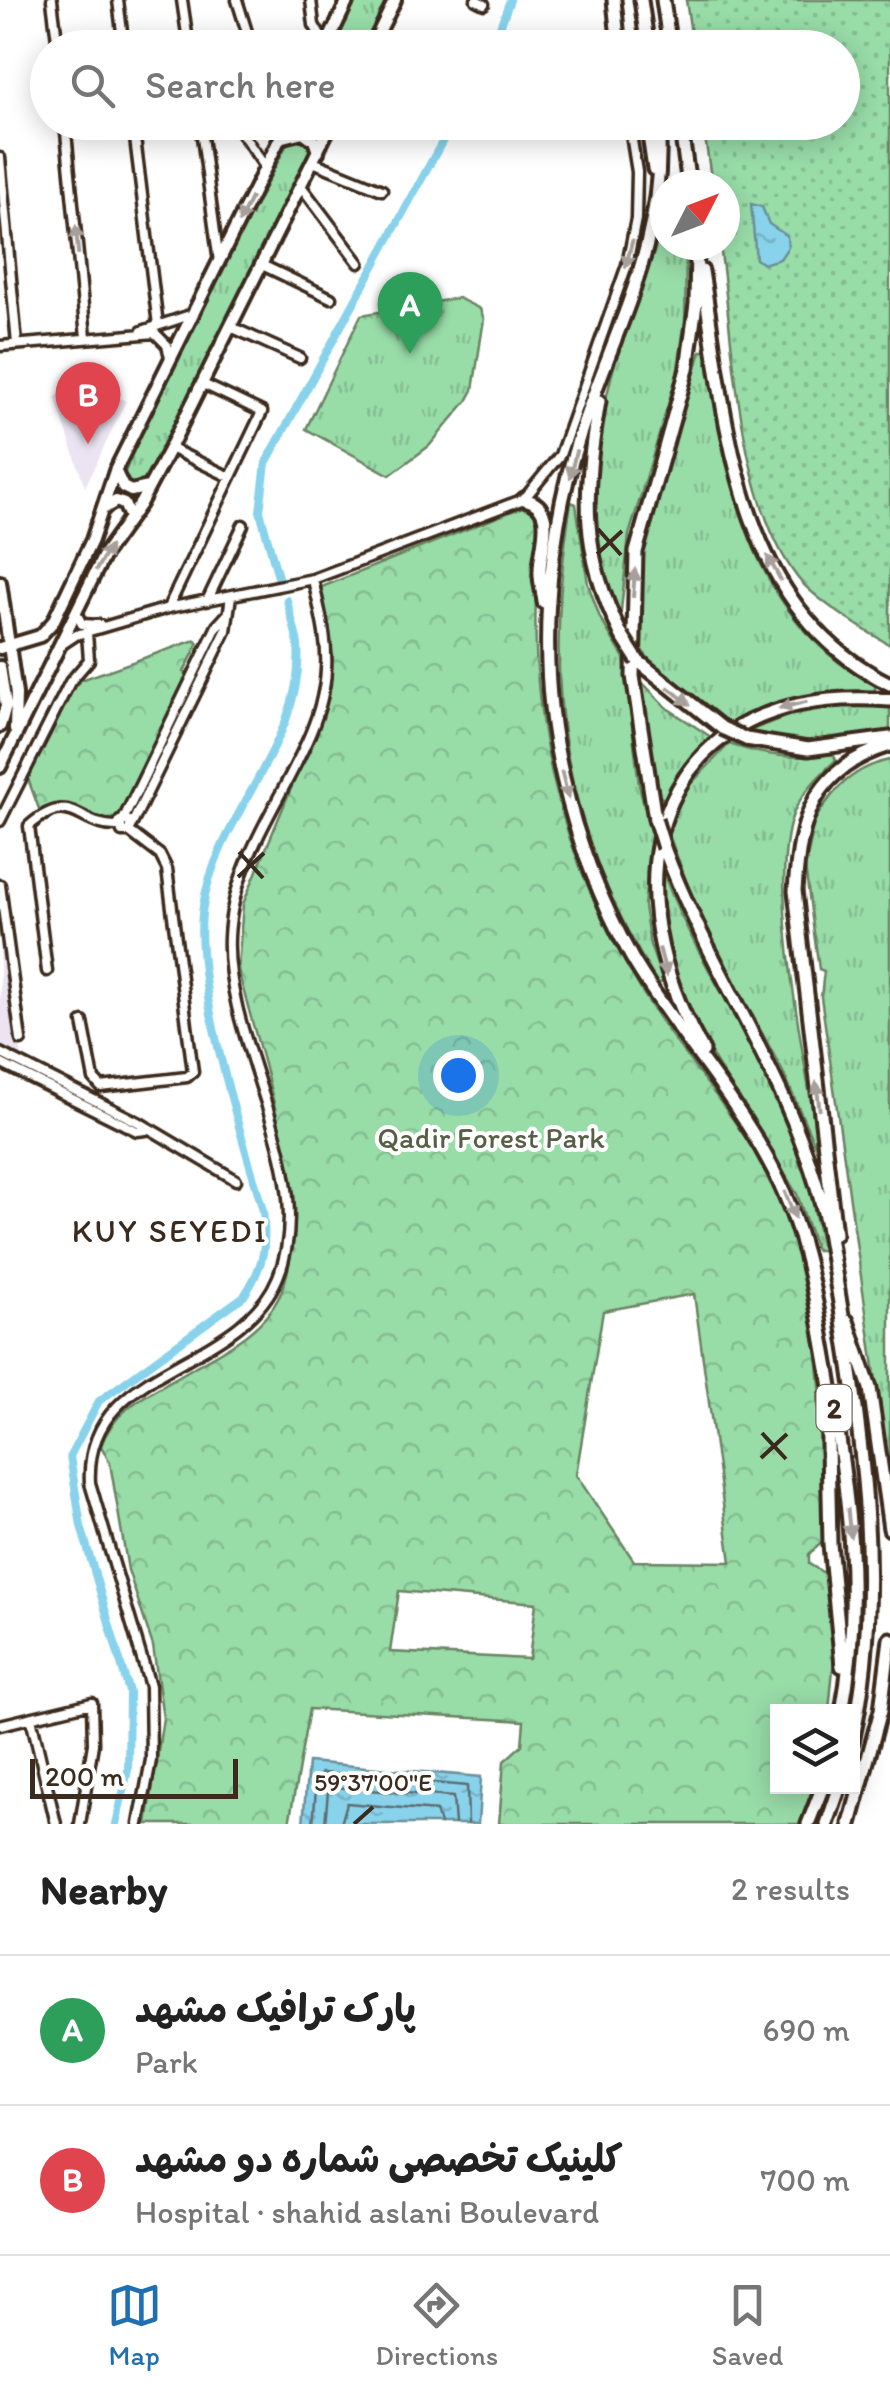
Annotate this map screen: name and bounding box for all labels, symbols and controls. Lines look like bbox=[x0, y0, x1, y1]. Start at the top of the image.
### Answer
search box bbox=[30, 30, 860, 140]
icon: search bbox=[65, 58, 120, 113]
text: Search here bbox=[145, 62, 336, 108]
north arrow bbox=[650, 170, 740, 260]
one-way arrow bbox=[237, 196, 254, 225]
one-way arrow bbox=[68, 224, 84, 256]
one-way arrow bbox=[621, 239, 636, 270]
pin: A bbox=[378, 272, 442, 354]
pin: B bbox=[56, 362, 120, 444]
one-way arrow bbox=[565, 449, 580, 480]
one-way arrow bbox=[95, 544, 112, 573]
one-way arrow bbox=[765, 554, 782, 583]
one-way arrow bbox=[626, 567, 642, 599]
one-way arrow bbox=[667, 685, 692, 706]
one-way arrow bbox=[777, 698, 808, 713]
one-way arrow bbox=[558, 770, 574, 801]
one-way arrow bbox=[656, 947, 672, 978]
your location bbox=[433, 1050, 484, 1101]
one-way arrow bbox=[810, 1079, 826, 1111]
park label: Qadir Forest Park bbox=[377, 1119, 605, 1156]
one-way arrow bbox=[782, 1190, 798, 1220]
district label: KUY SEYEDI bbox=[72, 1212, 268, 1250]
road number: 2 bbox=[816, 1385, 852, 1431]
one-way arrow bbox=[841, 1508, 857, 1540]
map controls bbox=[770, 1704, 860, 1794]
button: layers bbox=[770, 1704, 860, 1794]
scale bar bbox=[30, 1754, 238, 1798]
text: 200 m bbox=[45, 1759, 124, 1793]
text: 59°37'00"E bbox=[314, 1767, 432, 1797]
text: Nearby bbox=[40, 1864, 167, 1915]
text: 2 results bbox=[731, 1870, 850, 1908]
text: پارک ترافیک مشهد bbox=[135, 1986, 416, 2032]
text: A bbox=[62, 2011, 83, 2049]
text: 690 m bbox=[763, 2011, 850, 2049]
text: Park bbox=[135, 2043, 198, 2081]
text: کلینیک تخصصی شمار‌ه دو مشهد bbox=[135, 2136, 623, 2182]
text: B bbox=[62, 2161, 83, 2199]
text: 700 m bbox=[761, 2161, 850, 2199]
text: Hospital · shahid aslani Boulevard bbox=[135, 2193, 599, 2231]
tab: Map bbox=[107, 2278, 162, 2372]
tab: Directions bbox=[375, 2278, 498, 2372]
tab: Saved bbox=[712, 2278, 783, 2372]

